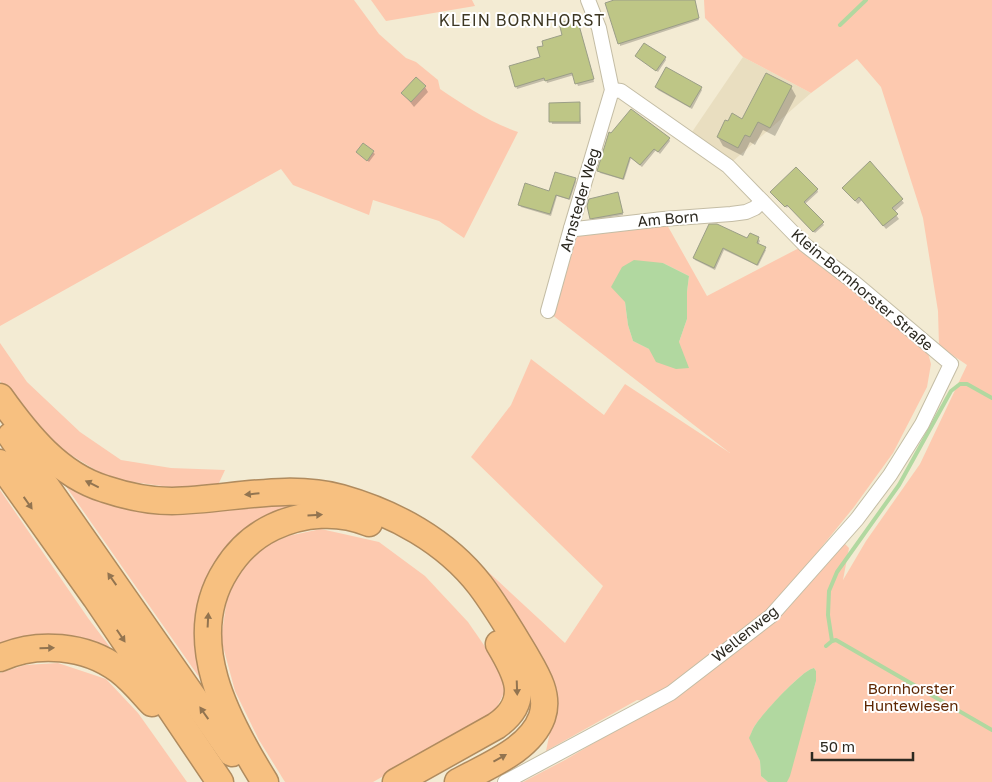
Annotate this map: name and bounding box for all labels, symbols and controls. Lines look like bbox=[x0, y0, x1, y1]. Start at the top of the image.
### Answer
district label: KLEIN BORNHORST bbox=[439, 10, 605, 30]
street label: Arnsteder Weg bbox=[556, 146, 602, 254]
street label: Am Born bbox=[637, 206, 699, 230]
street label: Klein-Bornhorster Straße bbox=[788, 225, 938, 354]
one-way arrow bbox=[85, 480, 99, 488]
one-way arrow bbox=[243, 490, 259, 498]
one-way arrow bbox=[23, 496, 33, 510]
one-way arrow bbox=[307, 511, 323, 519]
one-way arrow bbox=[107, 573, 117, 586]
street label: Wellenweg bbox=[708, 601, 781, 665]
one-way arrow bbox=[205, 612, 213, 628]
one-way arrow bbox=[116, 629, 126, 643]
one-way arrow bbox=[39, 644, 55, 652]
park label: Bornhorster Huntewiesen bbox=[864, 679, 958, 714]
one-way arrow bbox=[514, 680, 522, 696]
one-way arrow bbox=[200, 706, 209, 720]
scale bar bbox=[812, 730, 913, 762]
text: 50 m bbox=[820, 737, 855, 755]
one-way arrow bbox=[494, 754, 507, 763]

